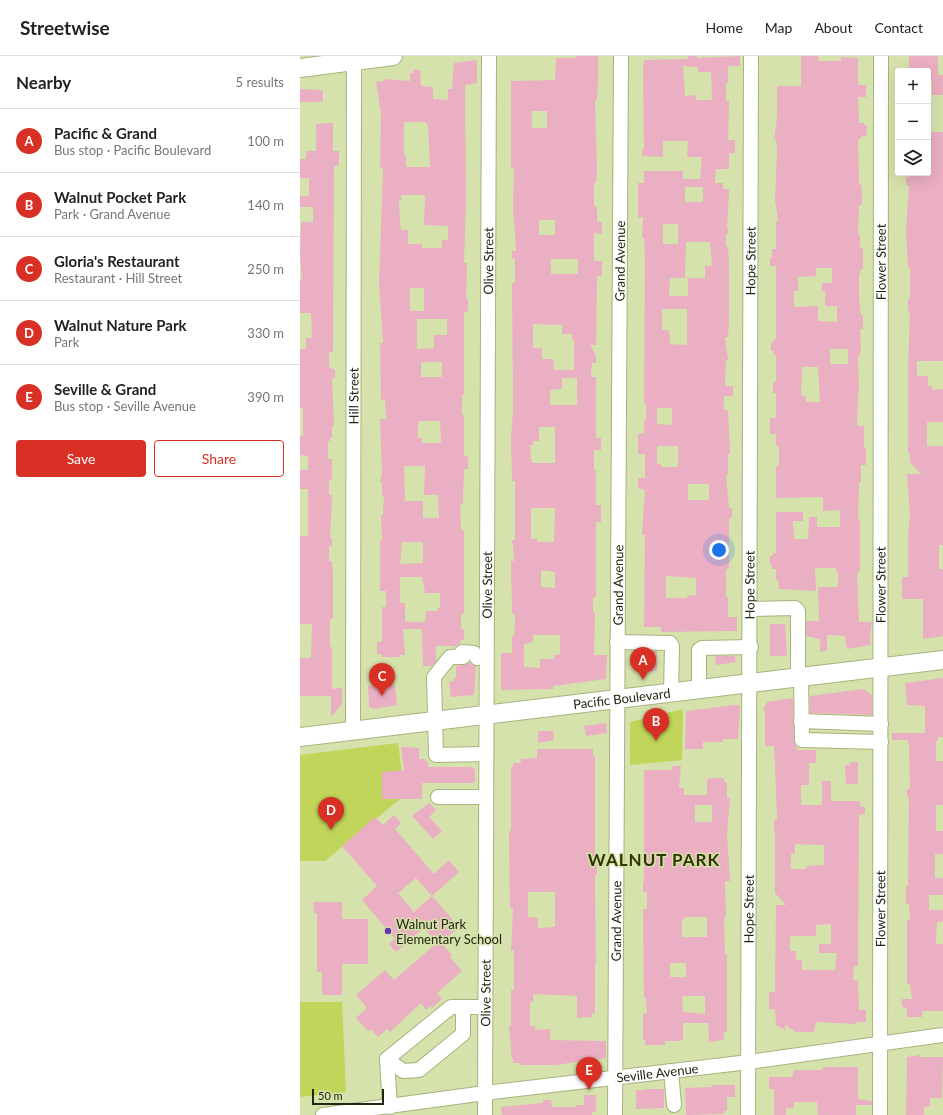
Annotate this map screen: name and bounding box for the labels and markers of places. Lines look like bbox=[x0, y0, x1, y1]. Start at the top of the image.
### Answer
pin: A bbox=[630, 647, 656, 680]
pin: C bbox=[369, 663, 395, 696]
pin: B bbox=[643, 708, 669, 741]
pin: D bbox=[318, 797, 344, 830]
place label: Walnut Park Elementary School bbox=[396, 916, 502, 947]
marker: Walnut Park Elementary School bbox=[383, 926, 393, 936]
pin: E bbox=[576, 1057, 602, 1090]

